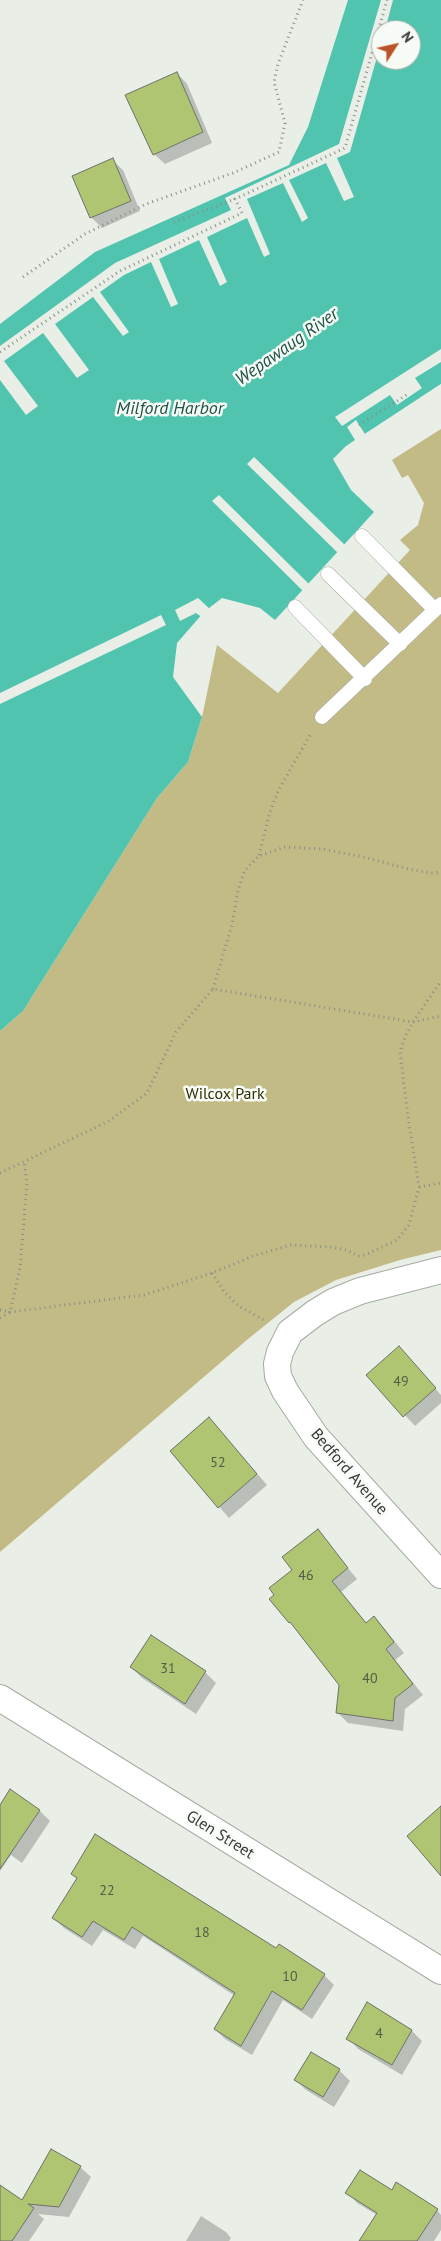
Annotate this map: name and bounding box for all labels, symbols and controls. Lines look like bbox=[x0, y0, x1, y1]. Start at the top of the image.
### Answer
north arrow bbox=[371, 20, 421, 70]
text: N bbox=[397, 28, 417, 46]
water label: Wepawaug River bbox=[231, 304, 343, 390]
water label: Milford Harbor bbox=[116, 398, 224, 420]
park label: Wilcox Park bbox=[185, 1084, 265, 1104]
house number: 49 bbox=[393, 1374, 409, 1390]
street label: Bedford Avenue bbox=[306, 1425, 392, 1519]
house number: 52 bbox=[210, 1455, 226, 1471]
house number: 46 bbox=[298, 1568, 314, 1584]
house number: 31 bbox=[160, 1661, 176, 1677]
house number: 40 bbox=[362, 1671, 378, 1687]
street label: Glen Street bbox=[182, 1807, 258, 1863]
house number: 22 bbox=[99, 1883, 115, 1899]
house number: 18 bbox=[194, 1925, 210, 1941]
house number: 10 bbox=[282, 1969, 298, 1985]
house number: 4 bbox=[375, 2026, 383, 2042]

